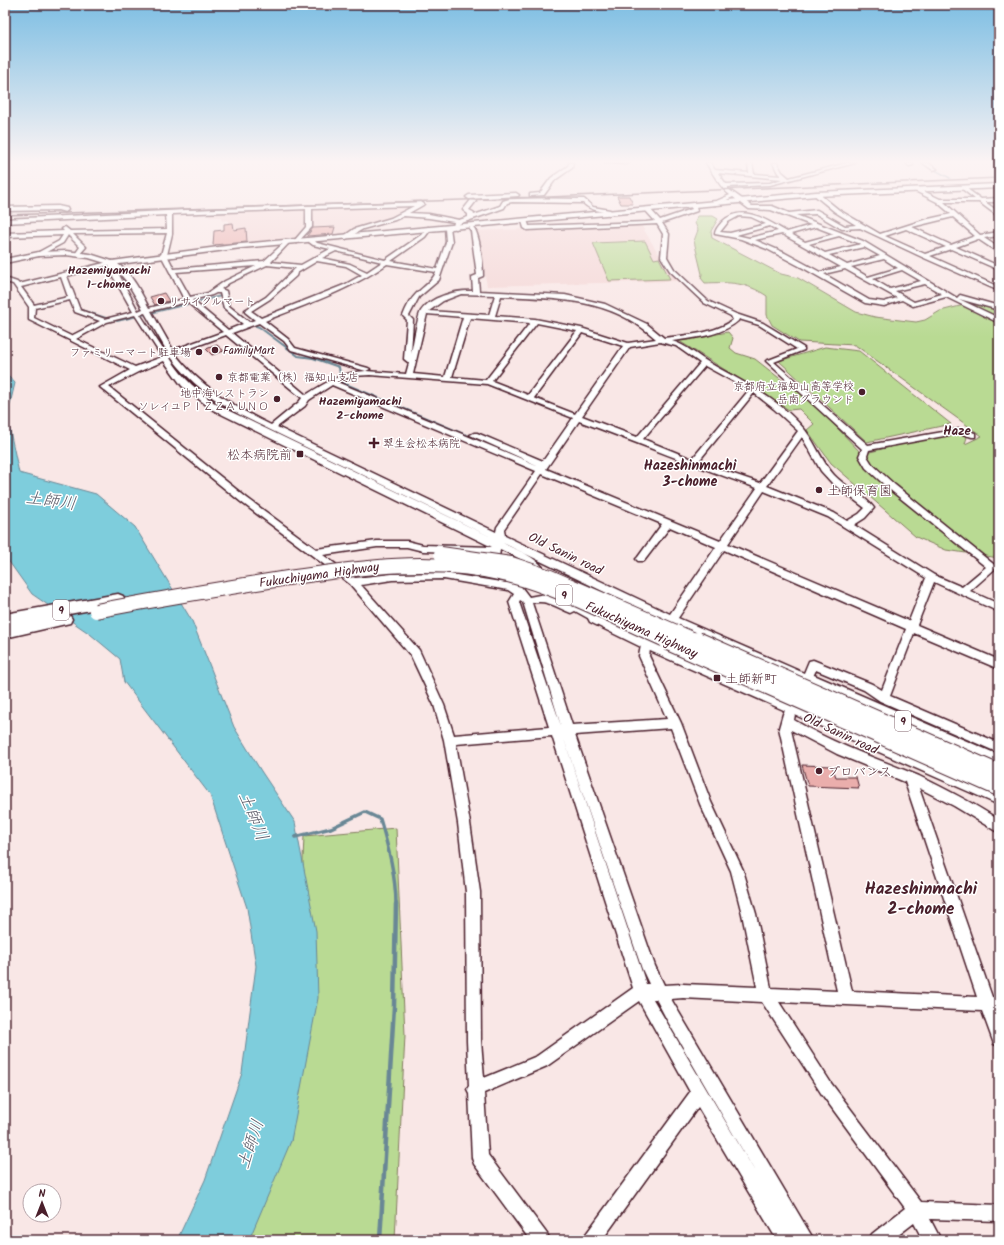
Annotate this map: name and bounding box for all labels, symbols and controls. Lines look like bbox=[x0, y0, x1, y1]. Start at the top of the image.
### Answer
district label: Hazemiyamachi 1-chome bbox=[68, 261, 151, 294]
place label: リサイクルマート bbox=[169, 293, 255, 311]
marker: リサイクルマート bbox=[156, 296, 166, 306]
place label: FamilyMart bbox=[223, 342, 276, 360]
place label: ファミリーマート駐車場 bbox=[70, 344, 191, 362]
marker: FamilyMart bbox=[210, 345, 220, 355]
marker: ファミリーマート駐車場 bbox=[194, 347, 204, 357]
place label: 京都電業（株）福知山支店 bbox=[227, 369, 359, 387]
marker: 京都電業（株）福知山支店 bbox=[214, 372, 224, 382]
place label: 京都府立福知山高等学校 岳南グラウンド bbox=[733, 378, 854, 409]
place label: 地中海レストラン ソレイユＰＩＺＺＡＵＮＯ bbox=[138, 385, 269, 416]
marker: 京都府立福知山高等学校 岳南グラウンド bbox=[857, 387, 867, 397]
district label: Hazemiyamachi 2-chome bbox=[319, 392, 402, 425]
marker: 地中海レストラン ソレイユＰＩＺＺＡＵＮＯ bbox=[272, 394, 282, 404]
district label: Haze bbox=[943, 421, 971, 442]
place label: 翠生会松本病院 bbox=[383, 435, 460, 453]
marker: 翠生会松本病院 bbox=[368, 437, 380, 449]
place label: 松本病院前 bbox=[227, 445, 292, 466]
marker: 松本病院前 bbox=[295, 449, 305, 459]
district label: Hazeshinmachi 3-chome bbox=[644, 455, 737, 493]
place label: 土師保育園 bbox=[827, 481, 892, 502]
water label: 土師川 bbox=[24, 485, 78, 518]
marker: 土師保育園 bbox=[814, 485, 824, 495]
street label: Old Sanin road bbox=[524, 527, 607, 582]
street label: Fukuchiyama Highway bbox=[258, 557, 381, 594]
road number: 9 bbox=[556, 585, 572, 605]
street label: Fukuchiyama Highway bbox=[582, 596, 702, 665]
road number: 9 bbox=[53, 600, 69, 620]
place label: 土師新町 bbox=[725, 669, 777, 690]
marker: 土師新町 bbox=[712, 673, 722, 683]
street label: Old Sanin road bbox=[799, 708, 882, 761]
road number: 9 bbox=[895, 711, 911, 731]
place label: プロバンス bbox=[827, 762, 892, 783]
marker: プロバンス bbox=[814, 766, 824, 776]
water label: 土師川 bbox=[230, 788, 275, 845]
district label: Hazeshinmachi 2-chome bbox=[865, 876, 978, 923]
water label: 土師川 bbox=[231, 1116, 272, 1173]
north arrow bbox=[22, 1183, 62, 1223]
text: N bbox=[39, 1185, 46, 1203]

